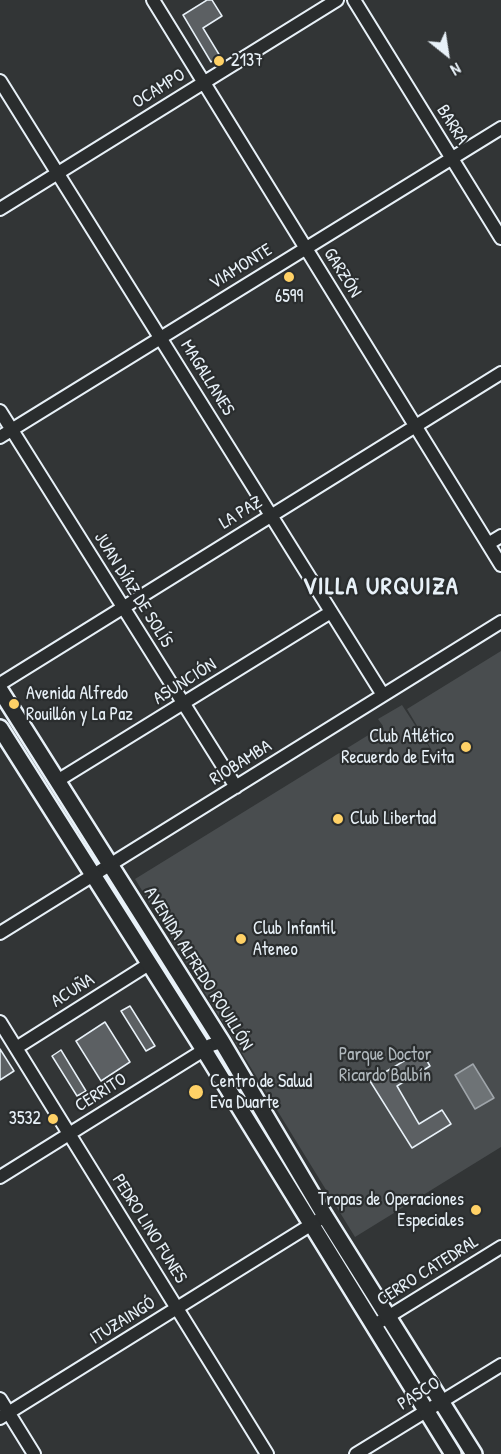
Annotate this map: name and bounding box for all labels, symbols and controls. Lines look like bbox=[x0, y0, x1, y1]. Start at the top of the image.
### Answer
north arrow bbox=[417, 24, 477, 84]
place label: 2137 bbox=[231, 50, 263, 72]
marker: 2137 bbox=[212, 54, 226, 68]
text: N bbox=[447, 58, 465, 81]
street label: OCAMPO bbox=[129, 64, 189, 114]
street label: BARRA bbox=[431, 101, 473, 149]
street label: VIAMONTE bbox=[206, 239, 276, 295]
street label: GARZÓN bbox=[318, 244, 366, 302]
marker: 6599 bbox=[282, 270, 296, 284]
place label: 6599 bbox=[275, 286, 303, 308]
street label: MAGALLANES bbox=[175, 336, 239, 420]
street label: LA PAZ bbox=[216, 492, 266, 534]
street label: JUAN DÍAZ DE SOLÍS bbox=[89, 528, 177, 652]
district label: VILLA URQUIZA bbox=[303, 574, 459, 602]
street label: ASUNCIÓN bbox=[150, 654, 220, 710]
place label: Avenida Alfredo Rouillón y La Paz bbox=[26, 683, 133, 726]
marker: Avenida Alfredo Rouillón y La Paz bbox=[7, 697, 21, 711]
place label: Club Atlético Recuerdo de Evita bbox=[341, 726, 454, 768]
street label: RIOBAMBA bbox=[206, 736, 276, 790]
marker: Club Atlético Recuerdo de Evita bbox=[459, 740, 473, 754]
place label: Club Libertad bbox=[350, 808, 436, 830]
marker: Club Libertad bbox=[331, 812, 345, 826]
street label: AVENIDA ALFREDO ROUILLÓN bbox=[139, 883, 257, 1055]
place label: Club Infantil Ateneo bbox=[253, 918, 335, 960]
marker: Club Infantil Ateneo bbox=[234, 932, 248, 946]
street label: ACUÑA bbox=[47, 969, 99, 1013]
park label: Parque Doctor Ricardo Balbín bbox=[339, 1044, 431, 1086]
street label: CERRITO bbox=[71, 1069, 131, 1117]
place label: Centro de Salud Eva Duarte bbox=[210, 1071, 312, 1114]
marker: Centro de Salud Eva Duarte bbox=[187, 1083, 205, 1101]
place label: 3532 bbox=[9, 1108, 41, 1130]
marker: 3532 bbox=[46, 1112, 60, 1126]
street label: PEDRO LINO FUNES bbox=[107, 1170, 191, 1288]
place label: Tropas de Operaciones Especiales bbox=[318, 1189, 464, 1232]
marker: Tropas de Operaciones Especiales bbox=[469, 1203, 483, 1217]
street label: CERRO CATEDRAL bbox=[373, 1231, 483, 1311]
street label: ITUZAINGÓ bbox=[86, 1293, 160, 1349]
street label: PASCO bbox=[394, 1373, 444, 1415]

